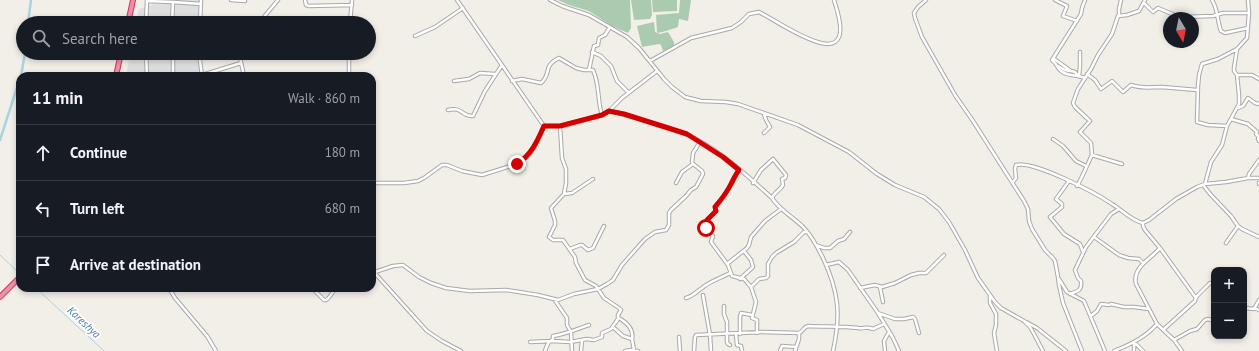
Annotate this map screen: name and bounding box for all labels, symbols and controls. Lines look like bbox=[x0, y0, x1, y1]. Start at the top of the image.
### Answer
north arrow bbox=[1163, 12, 1199, 48]
search box bbox=[16, 16, 376, 60]
icon: search bbox=[30, 27, 52, 49]
text: Search here bbox=[62, 29, 138, 48]
text: 11 min bbox=[32, 87, 83, 109]
text: Walk · 860 m bbox=[288, 90, 360, 107]
icon: ahead bbox=[32, 142, 54, 164]
text: Continue bbox=[70, 143, 127, 162]
text: 180 m bbox=[325, 144, 360, 161]
route end bbox=[508, 155, 526, 173]
icon: left bbox=[32, 198, 54, 220]
text: Turn left bbox=[70, 199, 124, 218]
text: 680 m bbox=[325, 200, 360, 217]
route start bbox=[697, 219, 715, 237]
icon: arrive bbox=[32, 254, 54, 276]
text: Arrive at destination bbox=[70, 255, 201, 274]
map controls bbox=[1211, 267, 1247, 339]
button: + bbox=[1211, 267, 1247, 303]
water label: Kareshya bbox=[64, 303, 104, 341]
button: − bbox=[1211, 303, 1247, 339]

